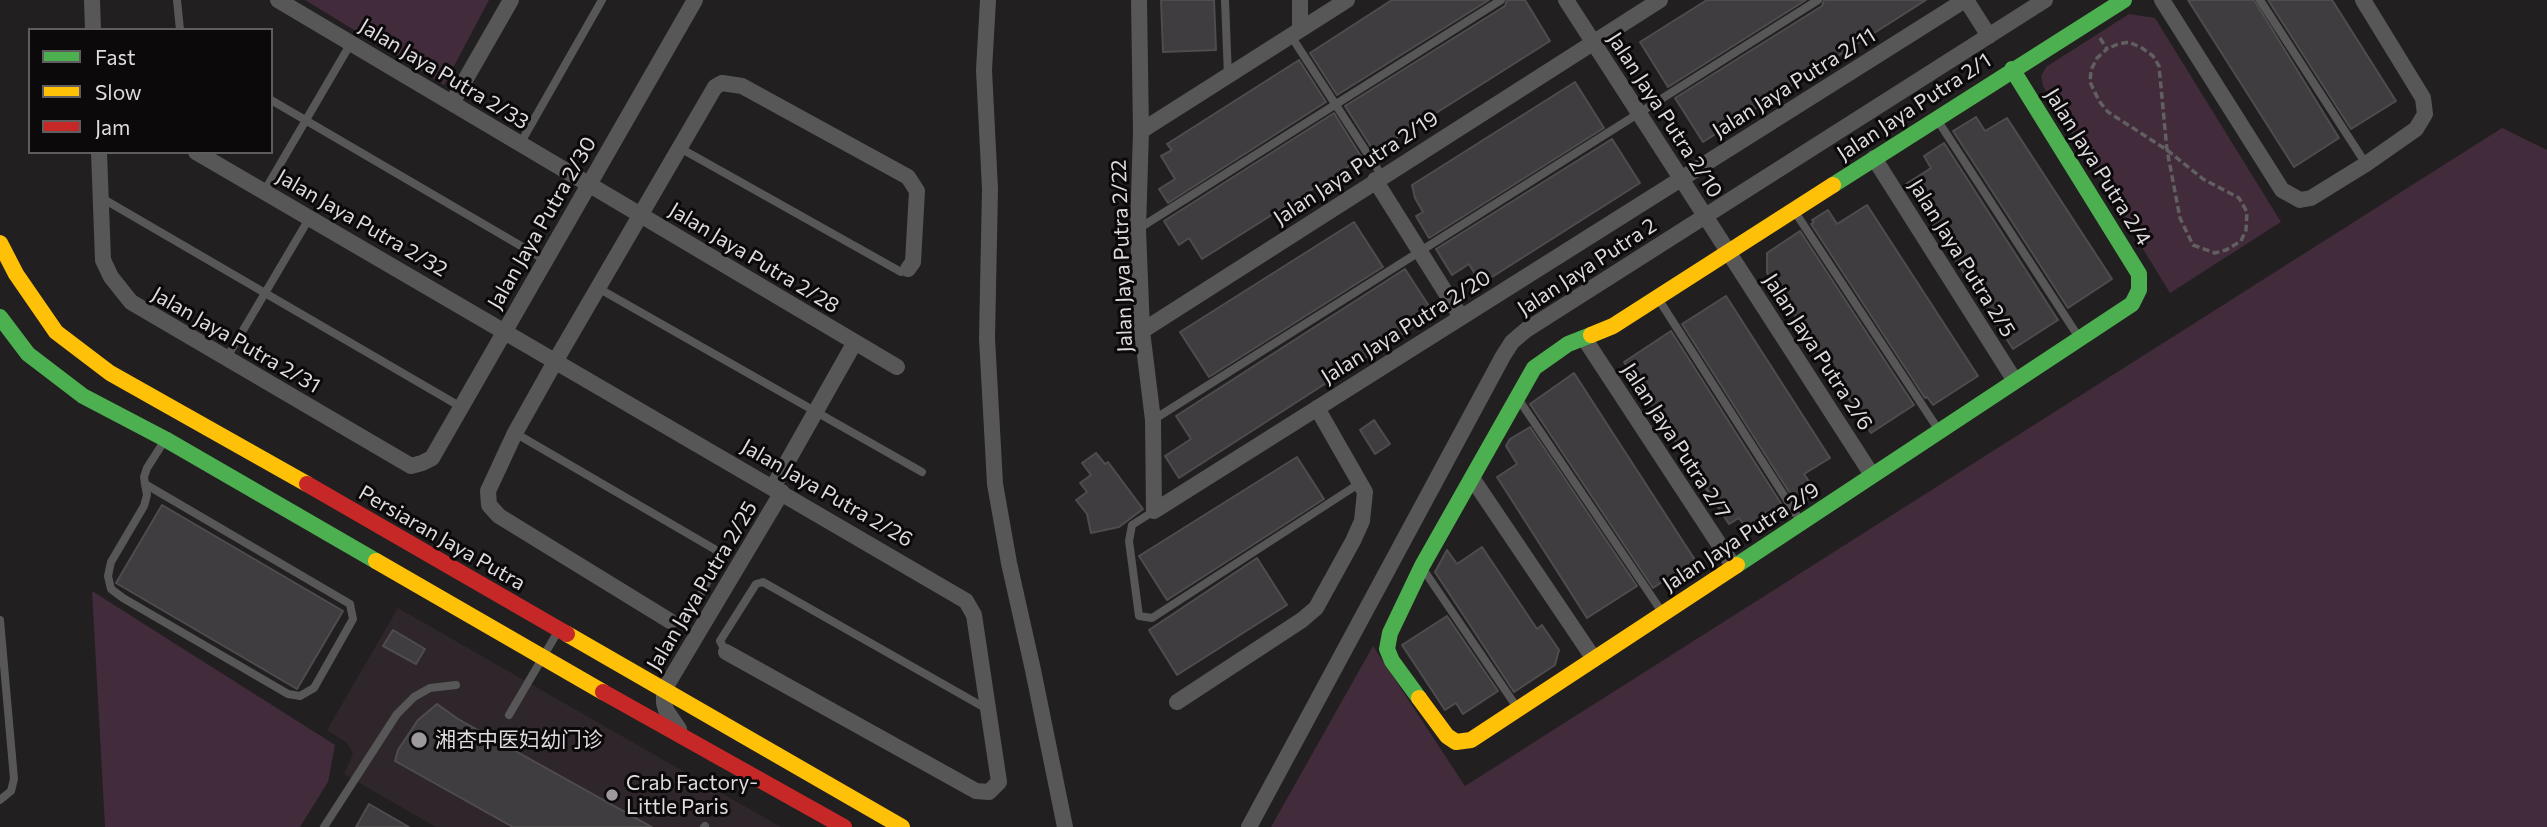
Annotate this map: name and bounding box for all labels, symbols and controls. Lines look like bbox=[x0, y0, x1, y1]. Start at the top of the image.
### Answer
street label: Jalan Jaya Putra 2/33 bbox=[355, 13, 533, 135]
street label: Jalan Jaya Putra 2/11 bbox=[1708, 23, 1880, 143]
street label: Jalan Jaya Putra 2/10 bbox=[1602, 27, 1728, 203]
legend bbox=[28, 28, 273, 154]
text: Fast bbox=[95, 44, 136, 69]
street label: Jalan Jaya Putra 2/1 bbox=[1832, 48, 1996, 166]
text: Slow bbox=[95, 79, 142, 104]
street label: Jalan Jaya Putra 2/4 bbox=[2039, 84, 2157, 250]
street label: Jalan Jaya Putra 2/19 bbox=[1269, 105, 1443, 231]
text: Jam bbox=[95, 114, 130, 139]
street label: Jalan Jaya Putra 2/30 bbox=[482, 132, 602, 314]
street label: Jalan Jaya Putra 2/22 bbox=[1106, 159, 1138, 353]
street label: Jalan Jaya Putra 2/32 bbox=[272, 164, 452, 282]
street label: Jalan Jaya Putra 2/5 bbox=[1903, 174, 2021, 342]
street label: Jalan Jaya Putra 2/28 bbox=[664, 197, 844, 319]
street label: Jalan Jaya Putra 2 bbox=[1513, 213, 1661, 321]
street label: Jalan Jaya Putra 2/20 bbox=[1317, 265, 1495, 389]
street label: Jalan Jaya Putra 2/6 bbox=[1758, 269, 1878, 435]
street label: Jalan Jaya Putra 2/31 bbox=[147, 281, 325, 399]
street label: Jalan Jaya Putra 2/7 bbox=[1616, 358, 1736, 524]
street label: Jalan Jaya Putra 2/26 bbox=[737, 434, 917, 552]
street label: Jalan Jaya Putra 2/9 bbox=[1658, 477, 1824, 597]
street label: Persiaran Jaya Putra bbox=[354, 480, 530, 596]
street label: Jalan Jaya Putra 2/25 bbox=[641, 497, 763, 675]
place label: 湘杏中医妇幼门诊 bbox=[435, 727, 603, 753]
marker: 湘杏中医妇幼门诊 bbox=[409, 730, 429, 750]
place label: Crab Factory- Little Paris bbox=[626, 770, 758, 820]
marker: Crab Factory- Little Paris bbox=[604, 787, 620, 803]

